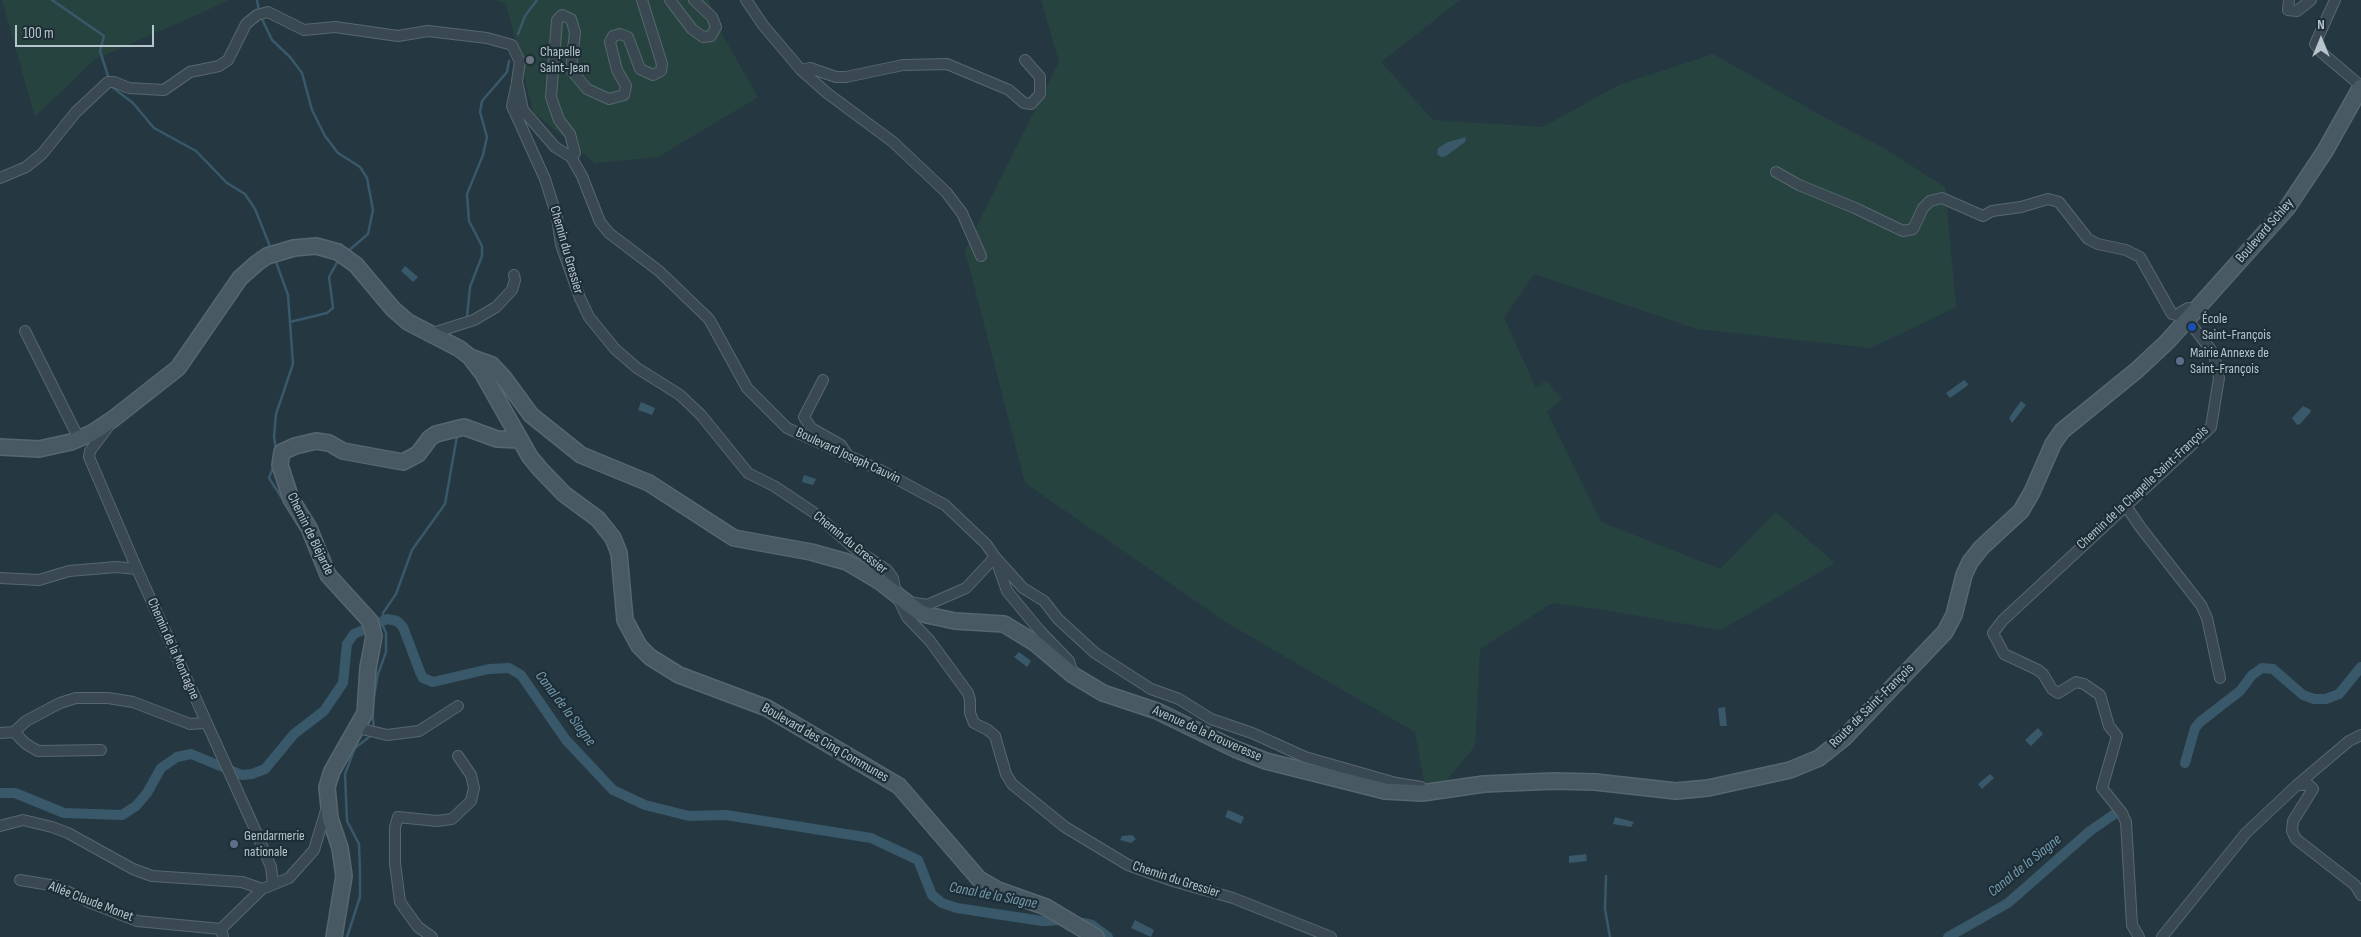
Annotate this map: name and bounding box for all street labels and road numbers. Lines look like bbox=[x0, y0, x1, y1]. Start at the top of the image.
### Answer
street label: Boulevard Schley bbox=[2233, 195, 2297, 267]
street label: Chemin du Gressier bbox=[545, 204, 587, 296]
street label: Chemin de la Chapelle Saint-François bbox=[2074, 423, 2212, 553]
street label: Boulevard Joseph Cauvin bbox=[793, 424, 903, 488]
street label: Chemin de Bléjarde bbox=[283, 490, 337, 578]
street label: Chemin du Gressier bbox=[809, 508, 891, 578]
street label: Chemin de la Montagne bbox=[143, 596, 203, 702]
street label: Route de Saint-François bbox=[1826, 660, 1918, 752]
street label: Boulevard des Cinq Communes bbox=[759, 700, 891, 786]
street label: Avenue de la Prouveresse bbox=[1150, 702, 1264, 766]
street label: Chemin du Gressier bbox=[1130, 858, 1222, 902]
street label: Allée Claude Monet bbox=[46, 878, 136, 926]

